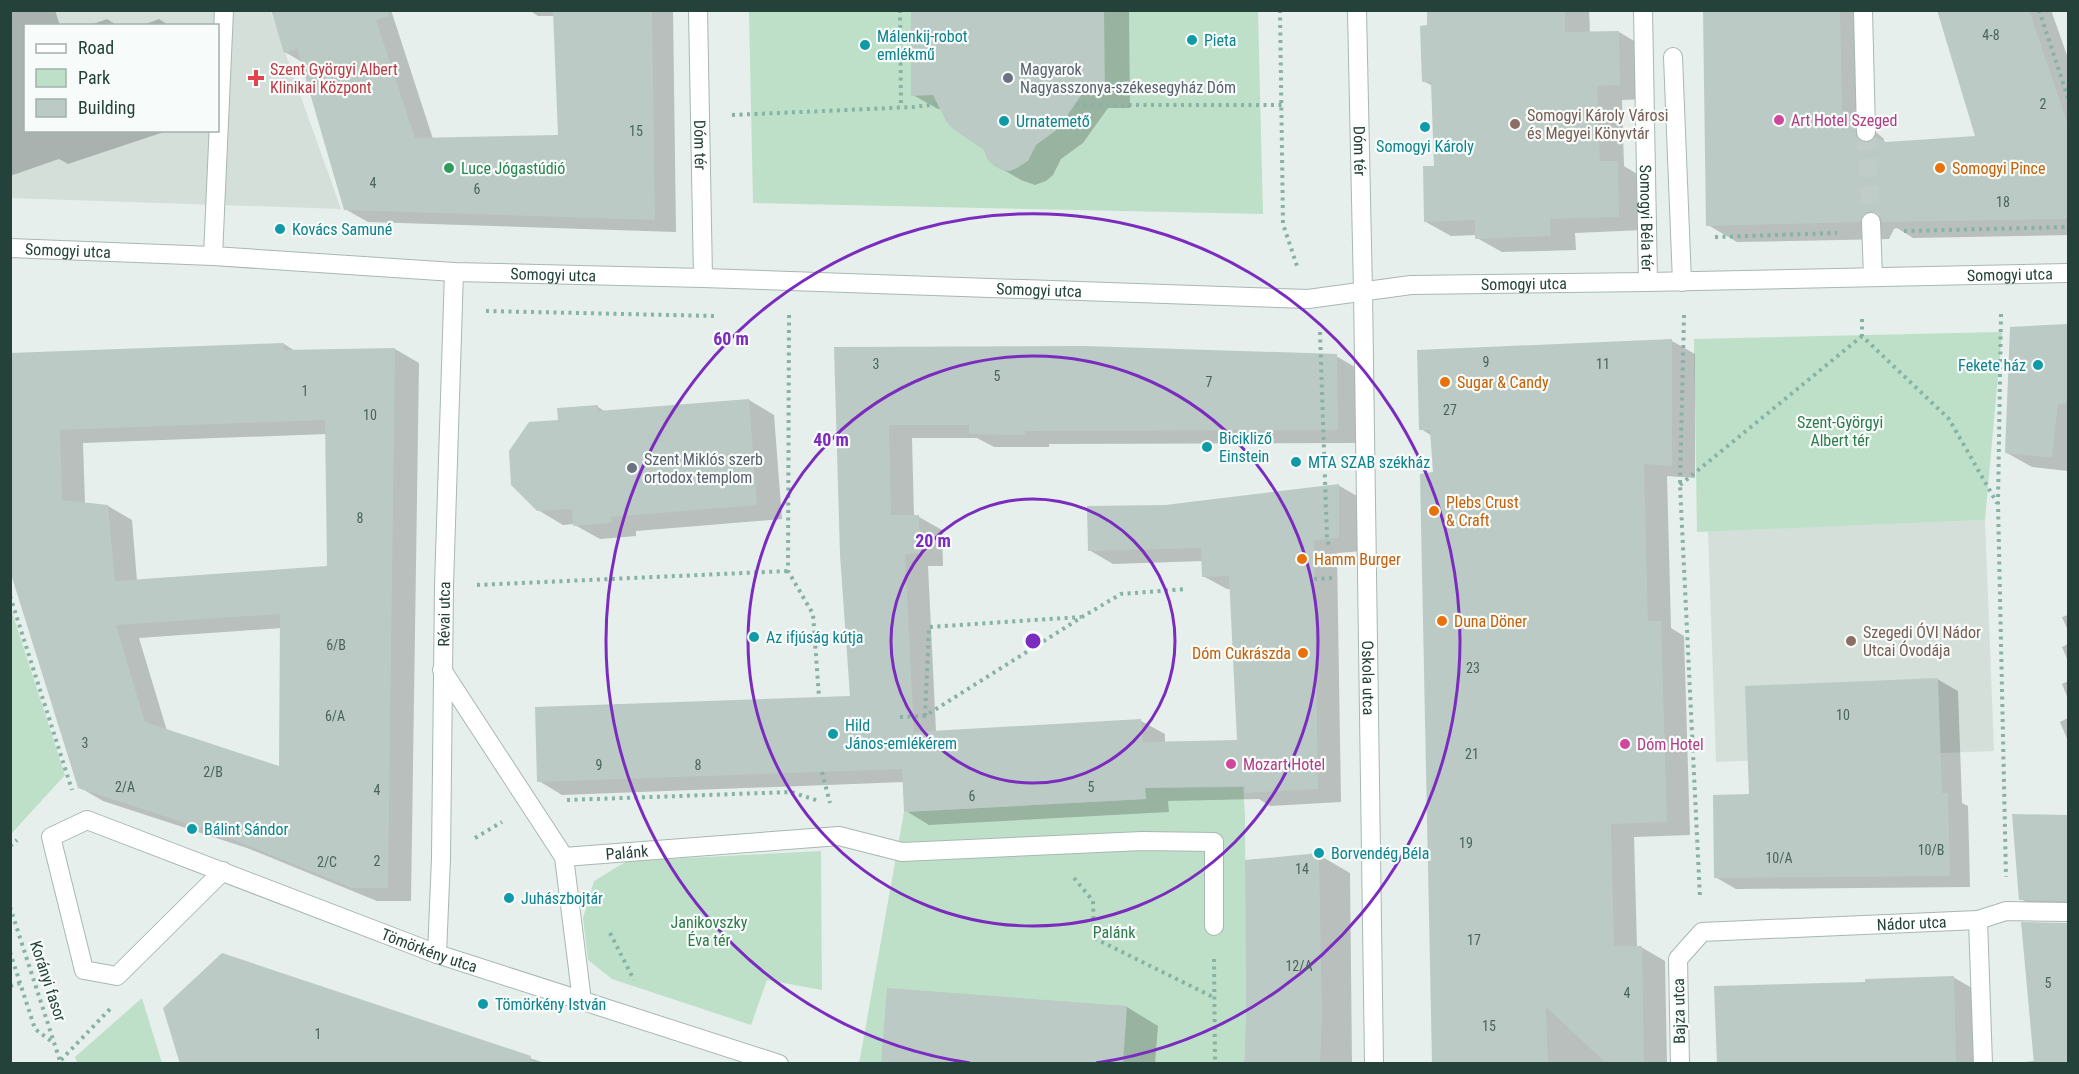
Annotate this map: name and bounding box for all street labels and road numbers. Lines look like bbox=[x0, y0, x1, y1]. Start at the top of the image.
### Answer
street label: Dóm tér bbox=[691, 120, 710, 170]
street label: Dóm tér bbox=[1350, 126, 1370, 176]
street label: Somogyi Béla tér bbox=[1636, 164, 1657, 272]
street label: Somogyi utca bbox=[25, 239, 111, 261]
street label: Somogyi utca bbox=[510, 264, 596, 285]
street label: Somogyi utca bbox=[1967, 264, 2053, 285]
street label: Somogyi utca bbox=[1481, 274, 1567, 294]
street label: Somogyi utca bbox=[996, 279, 1082, 301]
street label: Révai utca bbox=[434, 581, 454, 647]
street label: Oskola utca bbox=[1358, 640, 1379, 715]
street label: Palánk bbox=[605, 841, 650, 863]
street label: Nádor utca bbox=[1876, 912, 1947, 934]
street label: Tömörkény utca bbox=[379, 924, 480, 976]
street label: Korányi fasor bbox=[26, 938, 70, 1024]
street label: Bajza utca bbox=[1669, 978, 1689, 1044]

